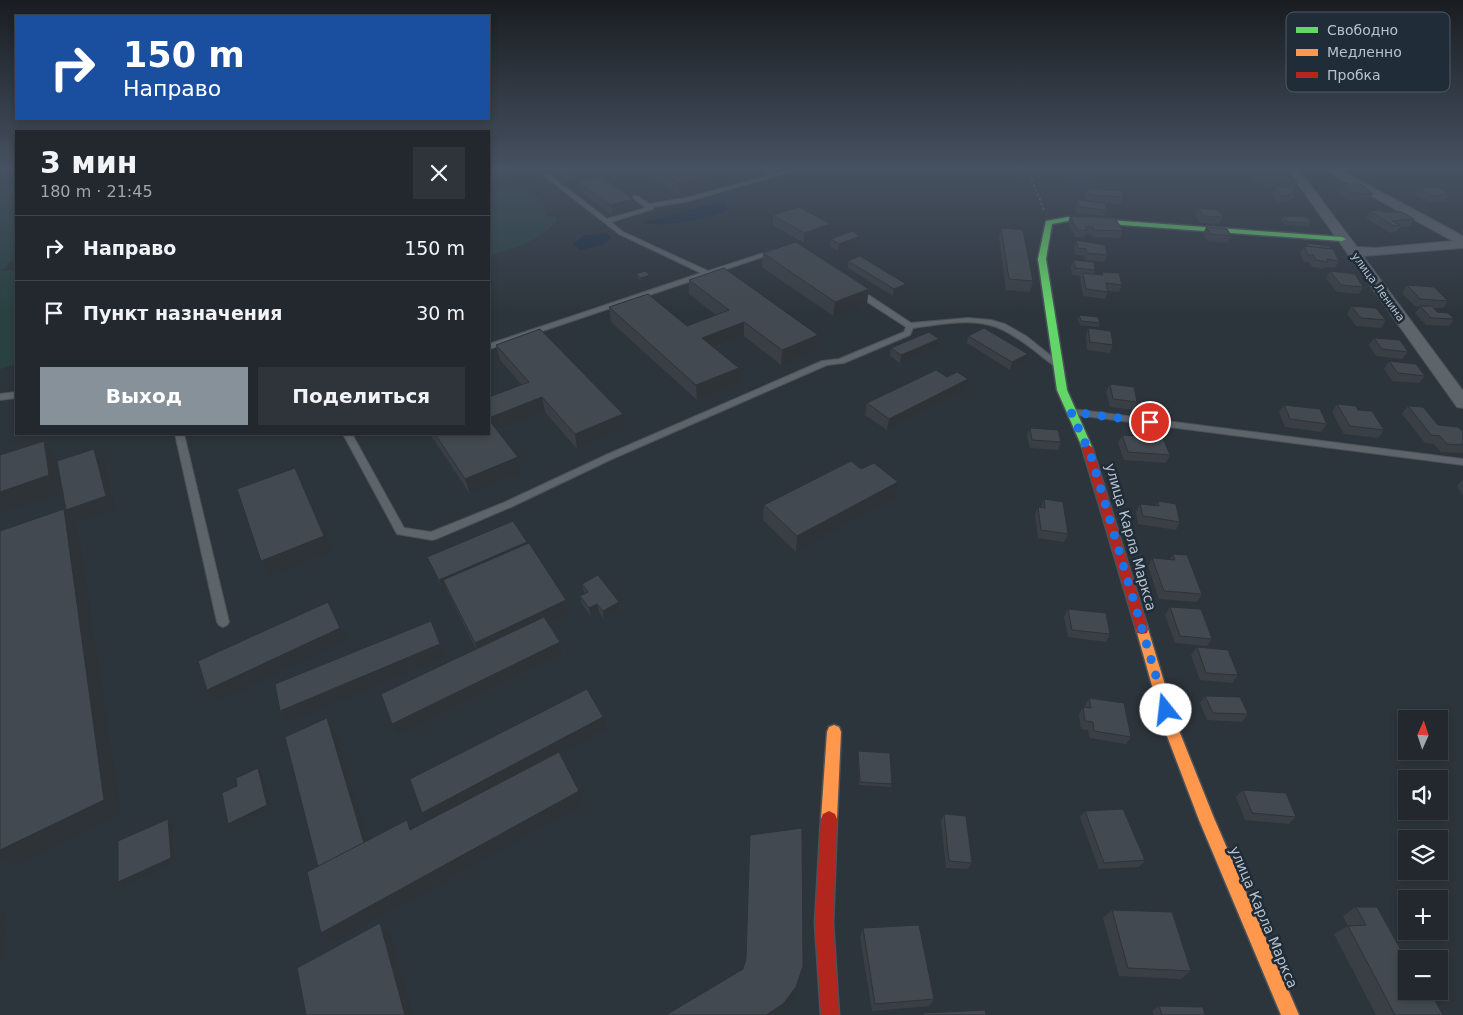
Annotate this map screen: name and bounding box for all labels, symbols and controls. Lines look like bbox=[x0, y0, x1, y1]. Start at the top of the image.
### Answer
legend bbox=[1286, 12, 1450, 92]
text: Свободно bbox=[1327, 22, 1398, 38]
icon: right bbox=[40, 35, 105, 100]
text: 150 m bbox=[123, 35, 245, 75]
text: Медленно bbox=[1327, 44, 1402, 60]
text: Пробка bbox=[1327, 67, 1381, 83]
text: Направо bbox=[123, 76, 221, 101]
text: 3 мин bbox=[40, 145, 138, 180]
button: close bbox=[413, 147, 465, 199]
text: 180 m · 21:45 bbox=[40, 182, 153, 201]
icon: right bbox=[40, 234, 68, 262]
text: Направо bbox=[83, 237, 176, 259]
text: 150 m bbox=[404, 237, 465, 259]
street label: улица Ленина bbox=[1349, 250, 1407, 324]
icon: arrive bbox=[40, 299, 68, 327]
text: Пункт назначения bbox=[83, 302, 282, 324]
text: 30 m bbox=[416, 302, 465, 324]
button: Выход bbox=[40, 367, 248, 425]
button: Поделиться bbox=[258, 367, 465, 425]
pin bbox=[1129, 401, 1171, 443]
icon: arrive bbox=[1136, 408, 1164, 436]
street label: улица Карла Маркса bbox=[1102, 461, 1160, 613]
position arrow bbox=[1139, 683, 1191, 735]
north arrow bbox=[1398, 710, 1448, 760]
map controls bbox=[1398, 710, 1448, 1000]
button: sound bbox=[1398, 770, 1448, 820]
button: layers bbox=[1398, 830, 1448, 880]
street label: улица Карла Маркса bbox=[1227, 844, 1301, 990]
button: + bbox=[1398, 890, 1448, 940]
button: − bbox=[1398, 950, 1448, 1000]

